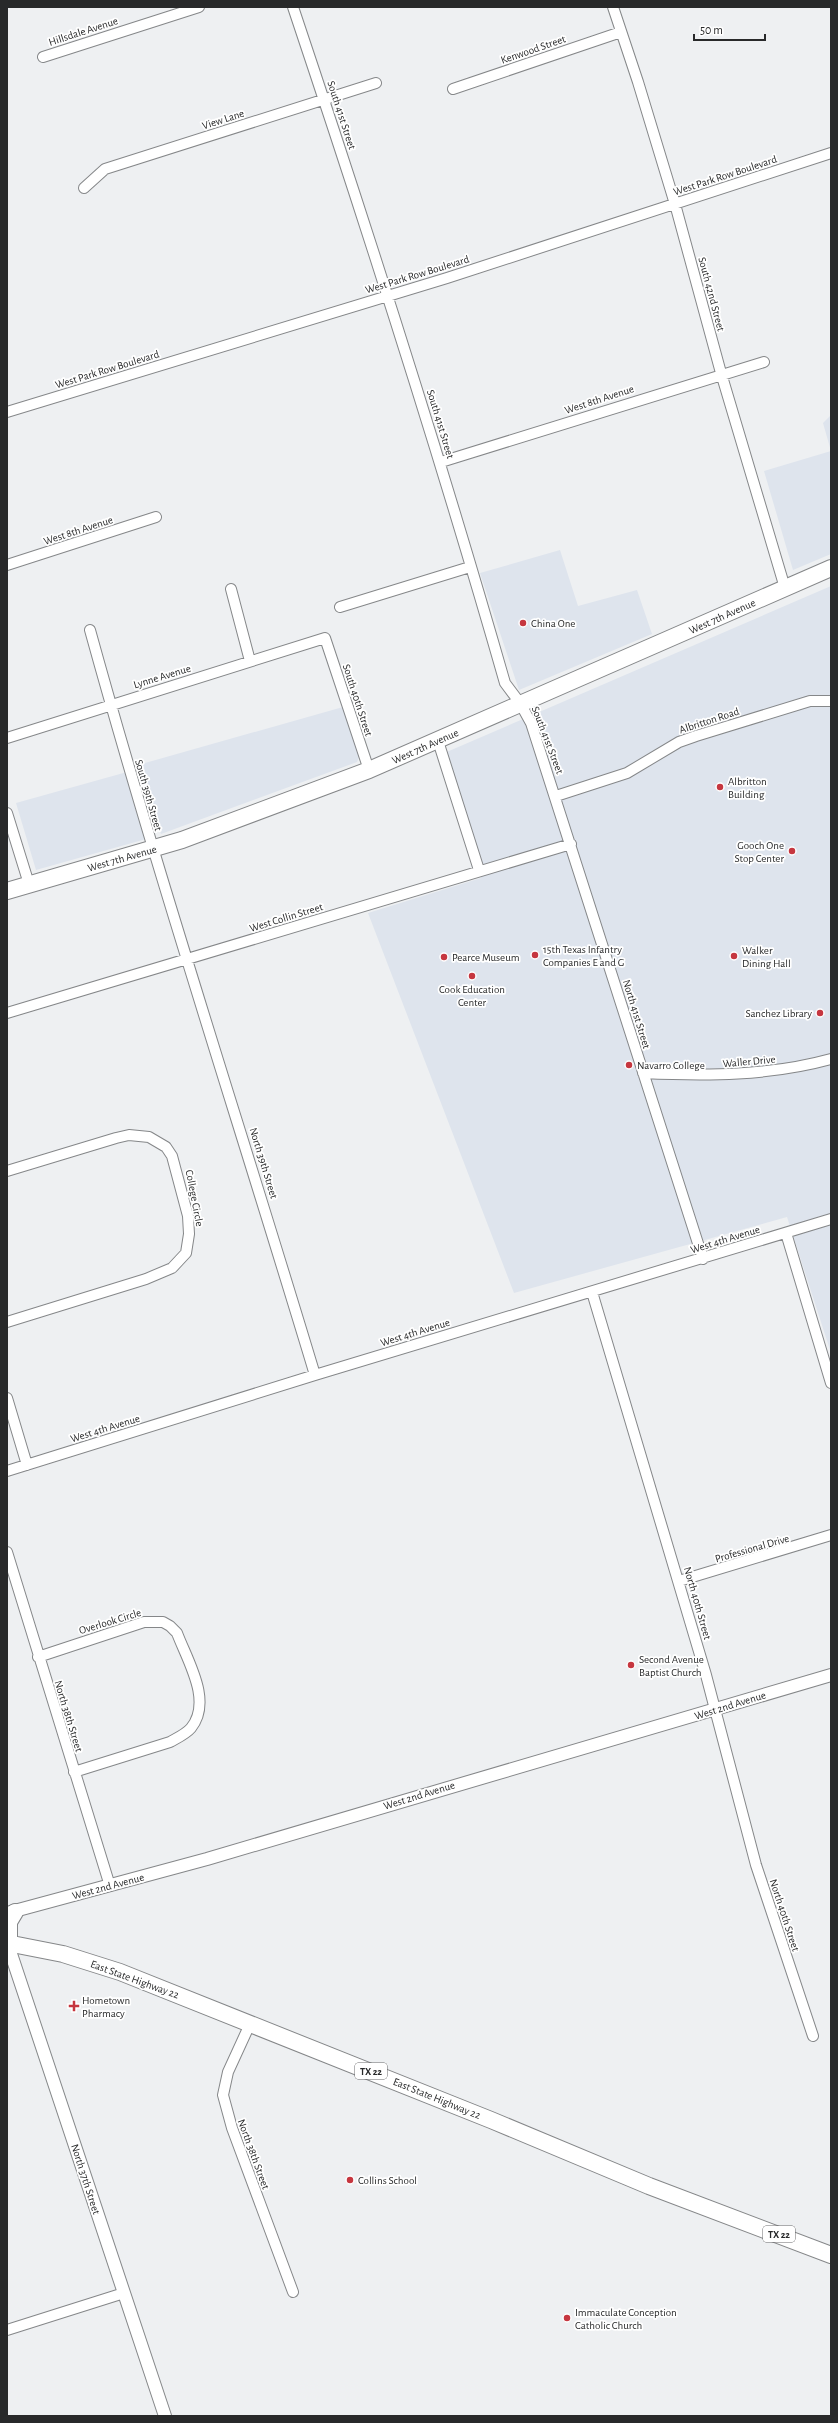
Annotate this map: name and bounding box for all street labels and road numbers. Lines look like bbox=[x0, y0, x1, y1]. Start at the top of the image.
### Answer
street label: Hillsdale Avenue bbox=[47, 15, 119, 48]
street label: Kenwood Street bbox=[499, 33, 567, 66]
street label: South 41st Street bbox=[325, 80, 358, 151]
street label: View Lane bbox=[201, 108, 246, 131]
street label: West Park Row Boulevard bbox=[672, 153, 779, 197]
street label: West Park Row Boulevard bbox=[364, 253, 471, 296]
street label: South 42nd Street bbox=[696, 256, 727, 333]
street label: West Park Row Boulevard bbox=[54, 348, 161, 391]
street label: West 8th Avenue bbox=[563, 383, 635, 416]
street label: South 41st Street bbox=[425, 388, 456, 460]
street label: West 8th Avenue bbox=[42, 514, 114, 547]
street label: West 7th Avenue bbox=[687, 597, 757, 636]
street label: Lynne Avenue bbox=[132, 663, 192, 690]
street label: South 40th Street bbox=[341, 663, 375, 738]
street label: South 41st Street bbox=[530, 705, 566, 776]
street label: Albritton Road bbox=[678, 706, 741, 735]
street label: West 7th Avenue bbox=[390, 727, 460, 766]
street label: South 39th Street bbox=[133, 758, 164, 833]
street label: West 7th Avenue bbox=[86, 843, 158, 874]
street label: West Collin Street bbox=[248, 901, 325, 934]
street label: North 41st Street bbox=[621, 978, 652, 1050]
street label: Waller Drive bbox=[722, 1054, 776, 1069]
street label: North 39th Street bbox=[247, 1126, 280, 1201]
street label: College Circle bbox=[184, 1169, 205, 1227]
street label: West 4th Avenue bbox=[689, 1224, 761, 1255]
street label: West 4th Avenue bbox=[379, 1317, 451, 1348]
street label: West 4th Avenue bbox=[69, 1413, 141, 1444]
street label: Professional Drive bbox=[714, 1533, 791, 1564]
street label: North 40th Street bbox=[682, 1565, 713, 1641]
street label: Overlook Circle bbox=[78, 1607, 143, 1636]
street label: North 38th Street bbox=[52, 1679, 85, 1754]
street label: West 2nd Avenue bbox=[693, 1689, 767, 1722]
street label: West 2nd Avenue bbox=[382, 1779, 456, 1812]
street label: West 2nd Avenue bbox=[71, 1872, 145, 1901]
street label: North 40th Street bbox=[768, 1878, 802, 1953]
street label: East State Highway 22 bbox=[89, 1958, 181, 2001]
road number: TX 22 bbox=[355, 2063, 387, 2079]
street label: East State Highway 22 bbox=[391, 2076, 482, 2121]
street label: North 38th Street bbox=[236, 2118, 271, 2191]
street label: North 37th Street bbox=[69, 2143, 102, 2216]
road number: TX 22 bbox=[763, 2226, 795, 2242]

